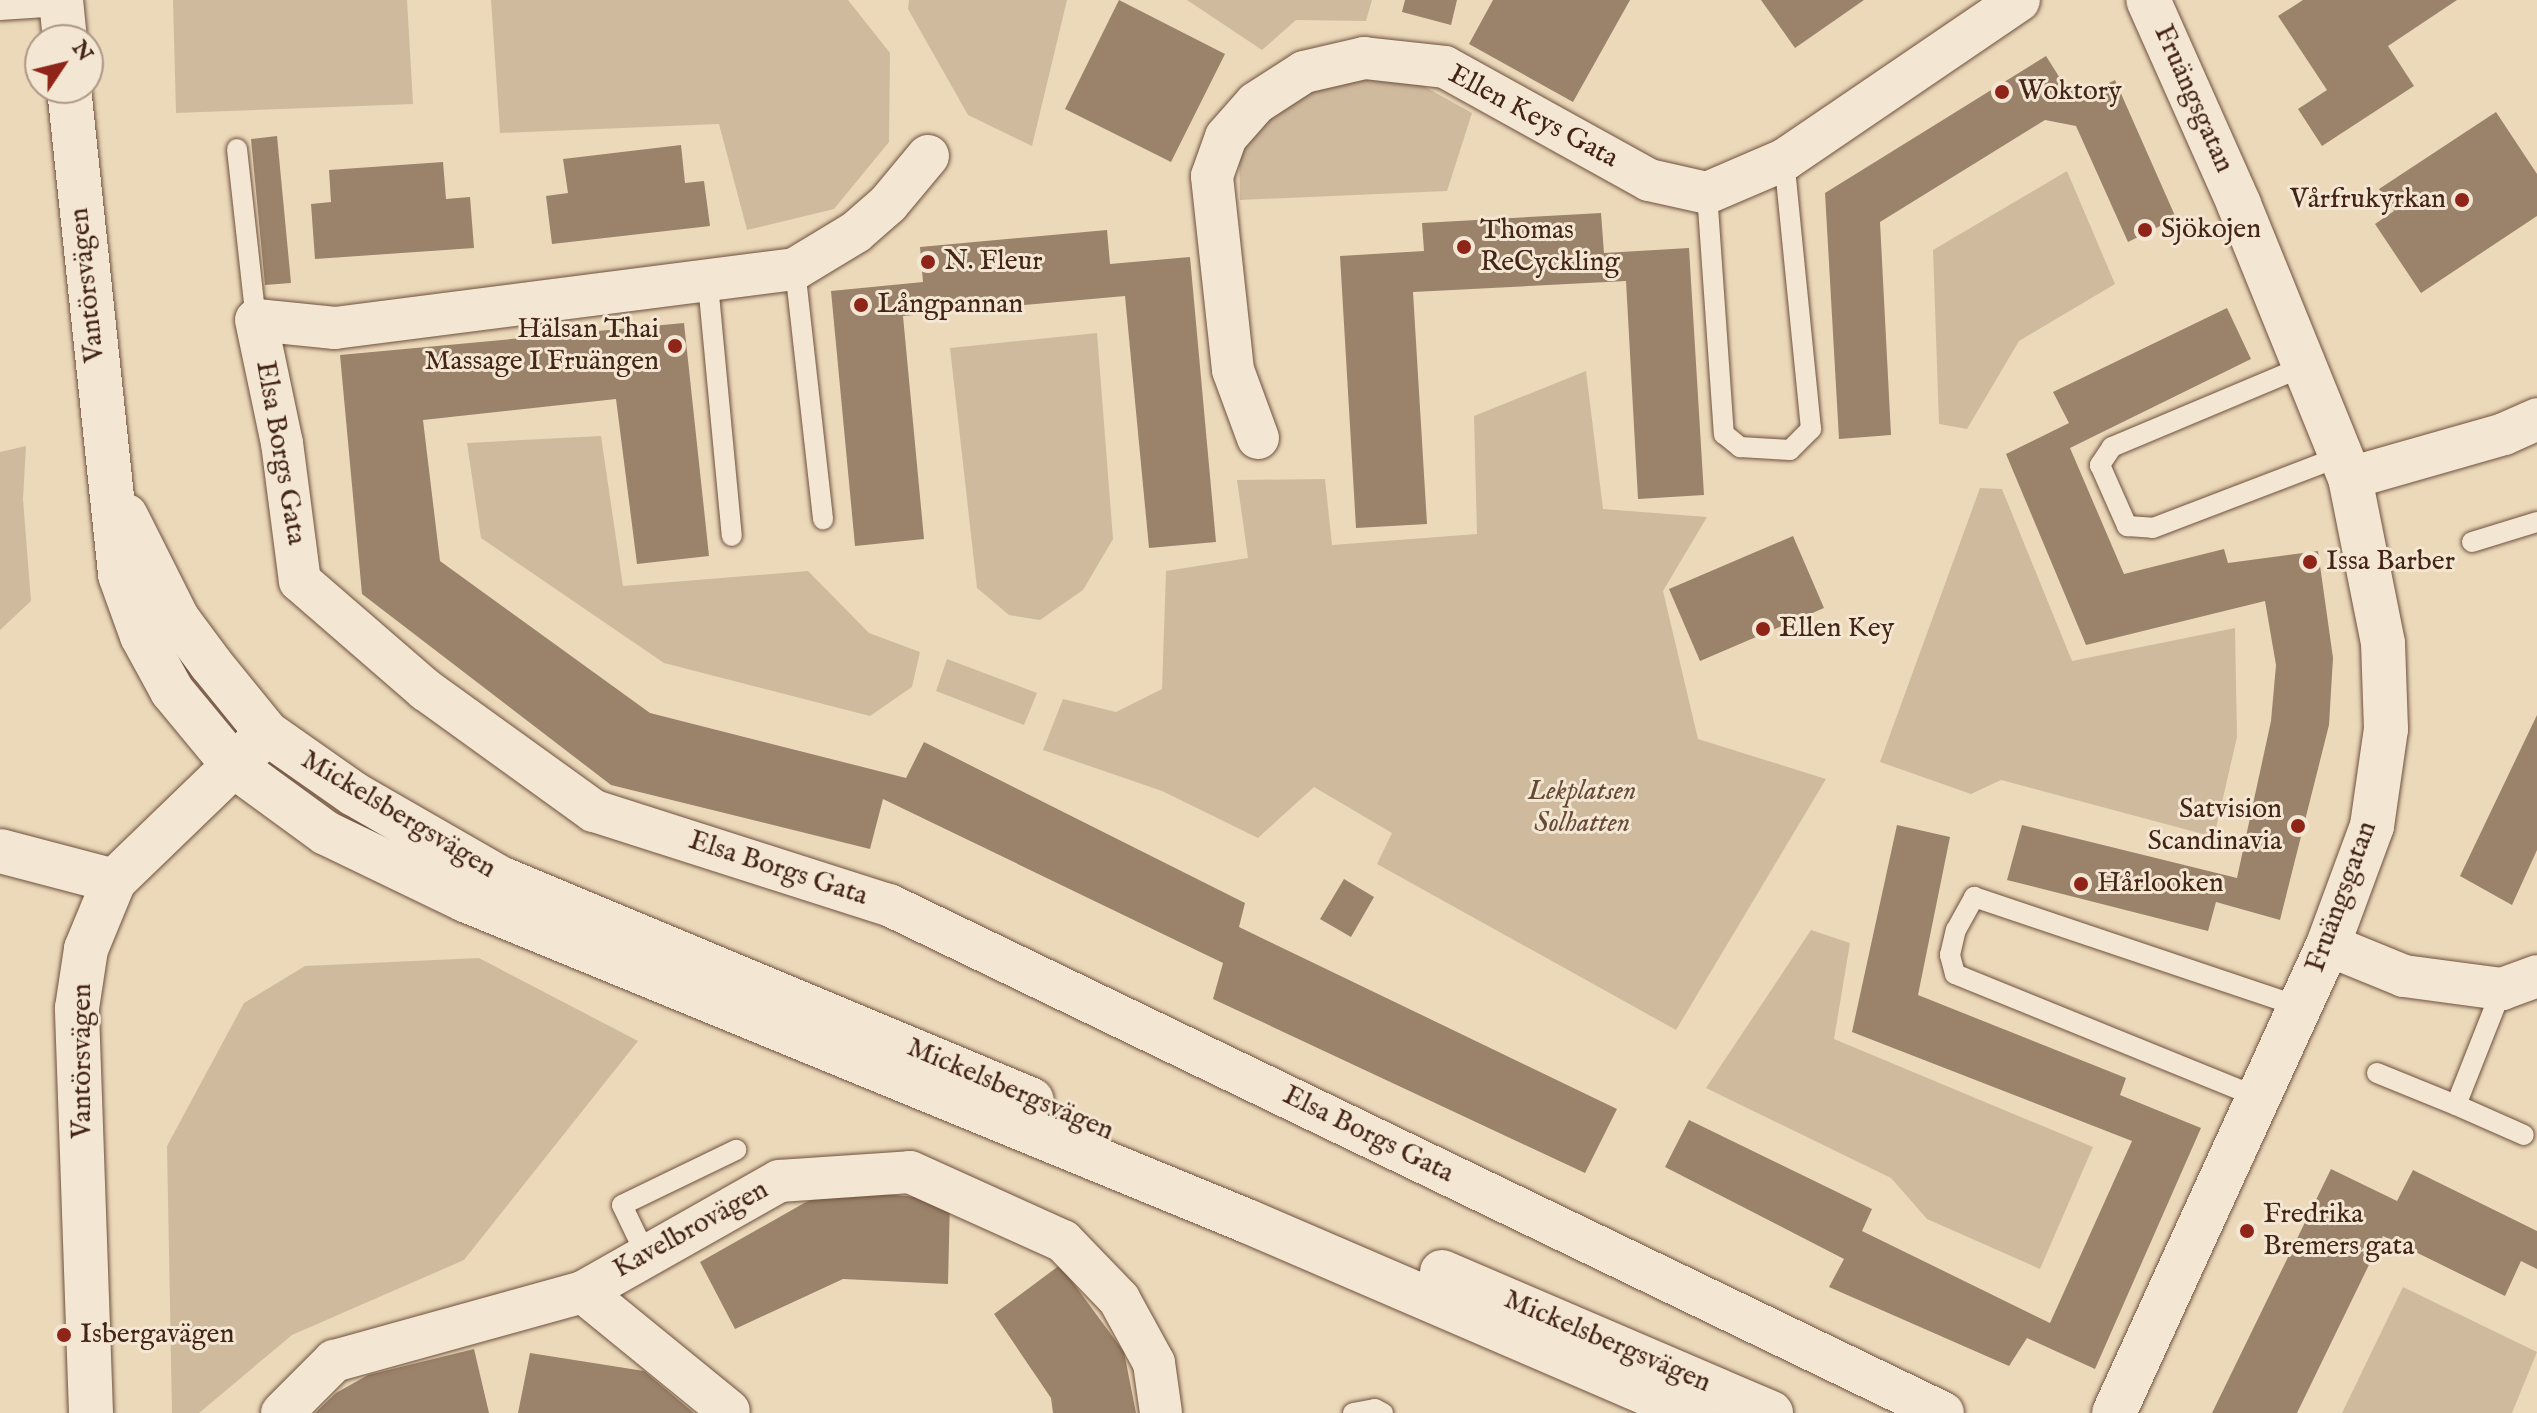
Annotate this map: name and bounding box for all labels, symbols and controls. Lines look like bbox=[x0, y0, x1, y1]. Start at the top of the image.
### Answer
street label: Fruängsgatan bbox=[2145, 20, 2241, 178]
north arrow bbox=[24, 24, 104, 104]
text: N bbox=[65, 36, 99, 67]
street label: Ellen Keys Gata bbox=[1442, 58, 1624, 176]
place label: Woktory bbox=[2018, 75, 2122, 109]
marker: Woktory bbox=[1993, 83, 2011, 101]
place label: Vårfrukyrkan bbox=[2290, 183, 2446, 217]
marker: Vårfrukyrkan bbox=[2453, 191, 2471, 209]
street label: Vantörsvägen bbox=[63, 206, 113, 364]
place label: Sjökojen bbox=[2161, 213, 2261, 247]
place label: Thomas ReCyckling bbox=[1480, 214, 1620, 280]
marker: Sjökojen bbox=[2136, 221, 2154, 239]
marker: Thomas ReCyckling bbox=[1455, 238, 1473, 256]
place label: N. Fleur bbox=[944, 245, 1042, 279]
marker: N. Fleur bbox=[919, 253, 937, 271]
place label: Långpannan bbox=[877, 288, 1023, 322]
marker: Långpannan bbox=[852, 296, 870, 314]
place label: Hälsan Thai Massage I Fruängen bbox=[424, 313, 659, 379]
marker: Hälsan Thai Massage I Fruängen bbox=[666, 337, 684, 355]
street label: Elsa Borgs Gata bbox=[247, 358, 313, 548]
place label: Issa Barber bbox=[2326, 545, 2455, 579]
marker: Issa Barber bbox=[2301, 553, 2319, 571]
place label: Ellen Key bbox=[1779, 612, 1894, 646]
marker: Ellen Key bbox=[1754, 620, 1772, 638]
street label: Mickelsbergsvägen bbox=[294, 744, 502, 886]
park label: Lekplatsen Solhatten bbox=[1528, 775, 1636, 841]
place label: Satvision Scandinavia bbox=[2147, 793, 2282, 859]
marker: Satvision Scandinavia bbox=[2289, 817, 2307, 835]
street label: Fruängsgatan bbox=[2299, 817, 2385, 977]
street label: Elsa Borgs Gata bbox=[684, 824, 872, 914]
place label: Hårlooken bbox=[2097, 867, 2224, 901]
marker: Hårlooken bbox=[2072, 875, 2090, 893]
street label: Vantörsvägen bbox=[66, 983, 100, 1139]
street label: Mickelsbergsvägen bbox=[902, 1031, 1118, 1149]
street label: Elsa Borgs Gata bbox=[1277, 1079, 1459, 1191]
street label: Kavelbrovägen bbox=[608, 1174, 774, 1286]
place label: Fredrika Bremers gata bbox=[2263, 1198, 2414, 1264]
marker: Fredrika Bremers gata bbox=[2238, 1222, 2256, 1240]
street label: Mickelsbergsvägen bbox=[1499, 1283, 1715, 1401]
place label: Isbergavägen bbox=[80, 1318, 234, 1352]
marker: Isbergavägen bbox=[55, 1326, 73, 1344]

